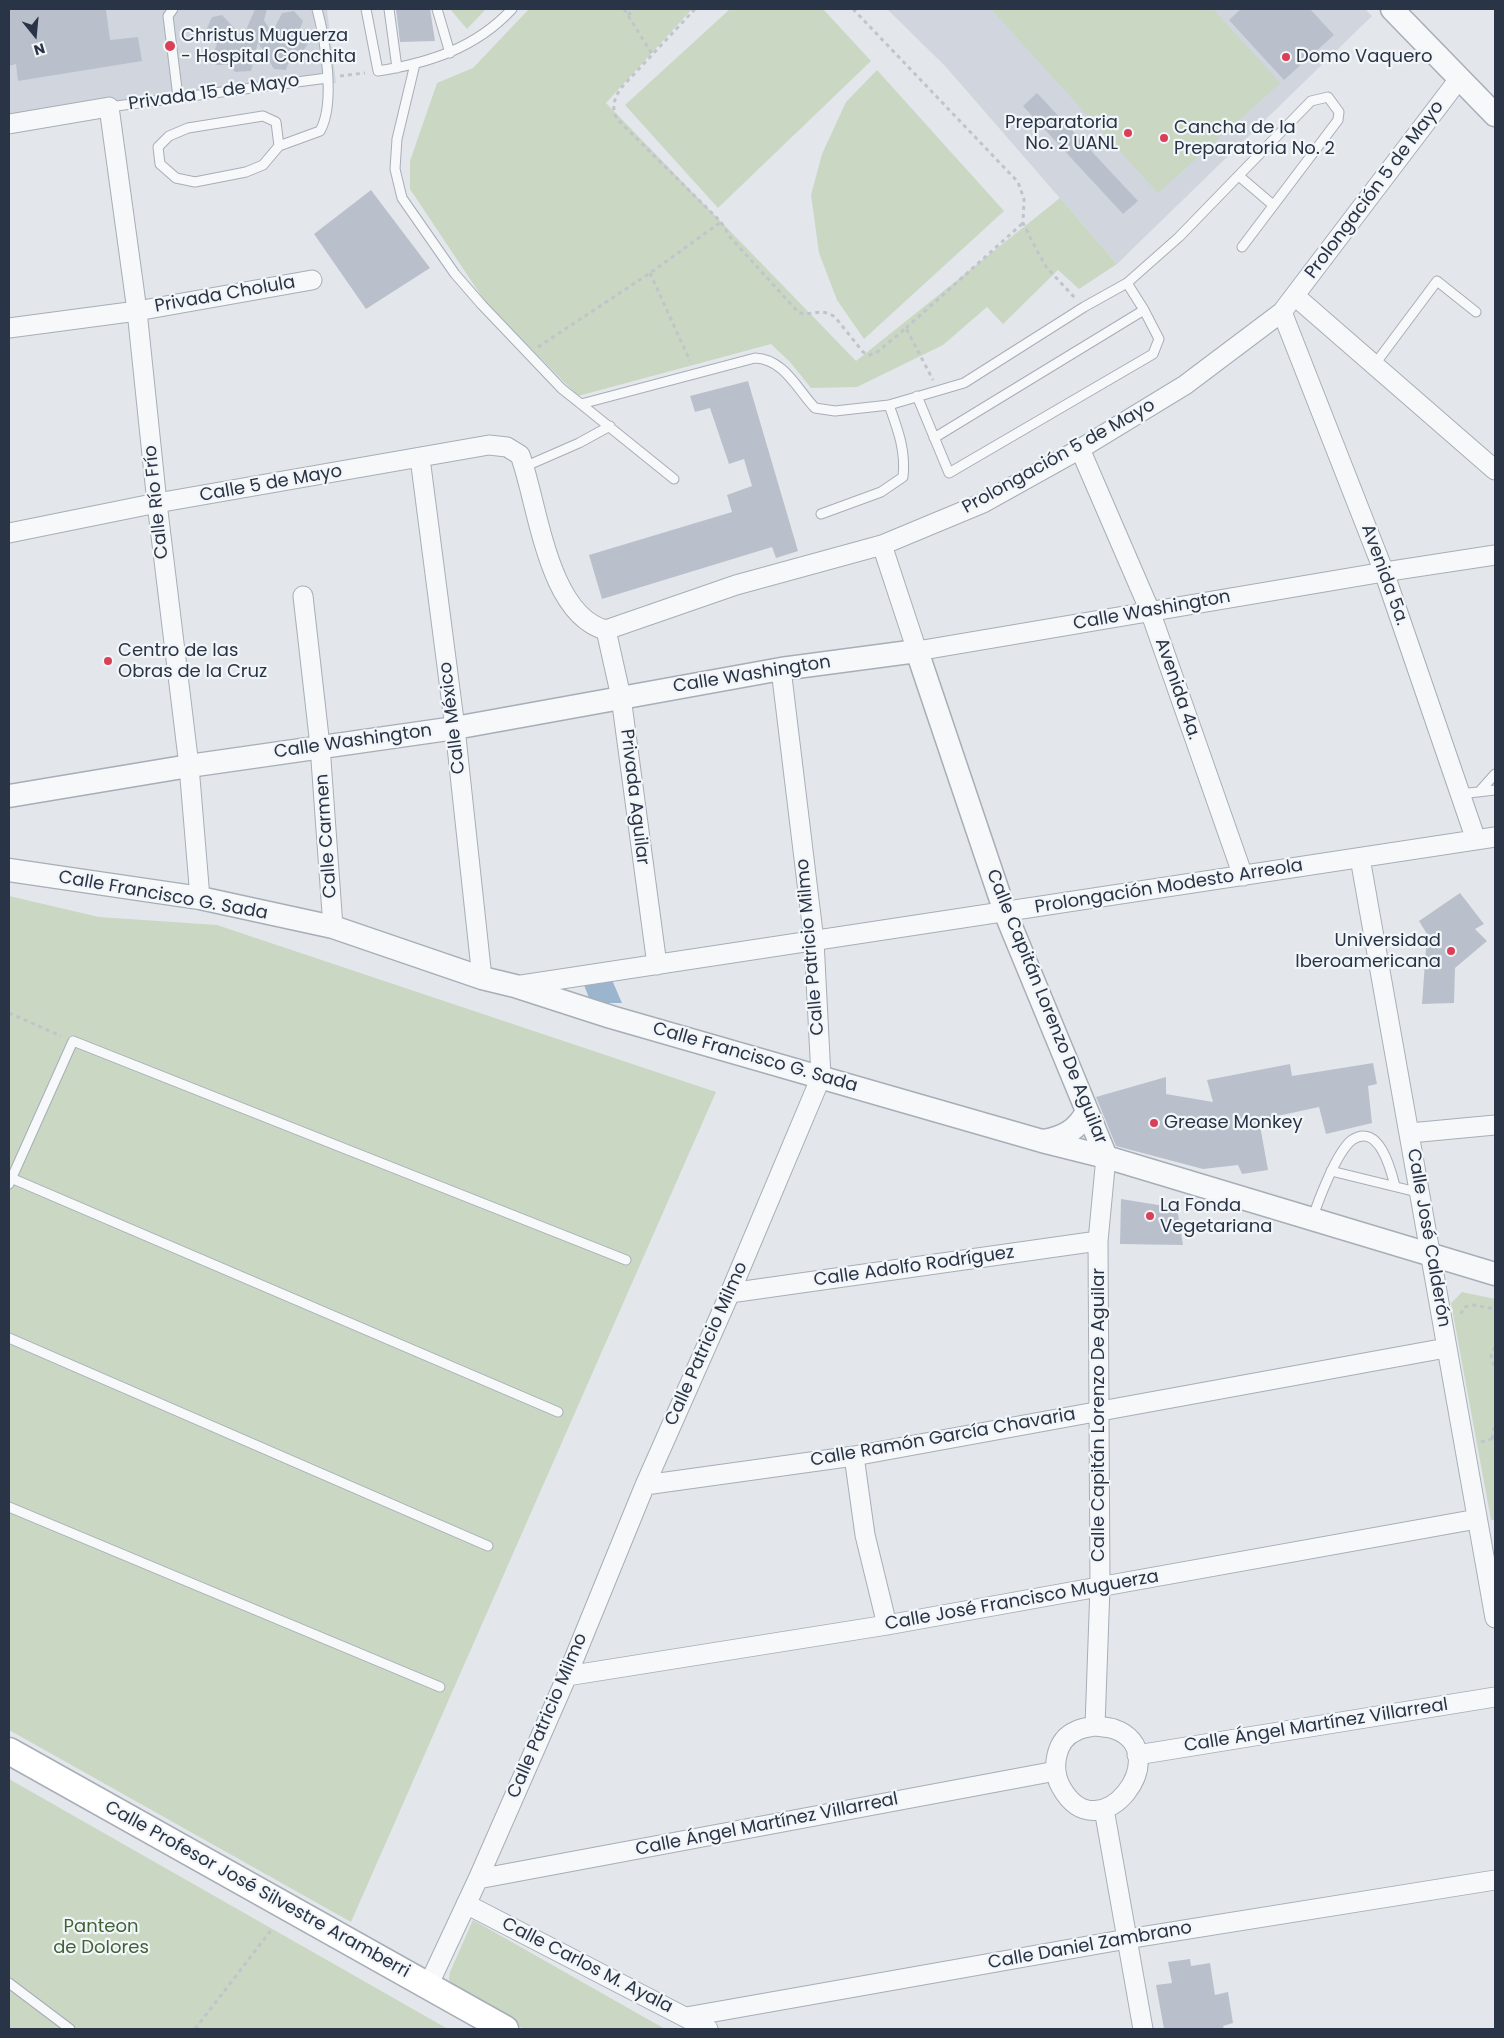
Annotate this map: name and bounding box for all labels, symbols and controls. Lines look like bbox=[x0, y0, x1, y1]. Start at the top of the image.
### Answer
north arrow bbox=[10, 10, 60, 60]
place label: Christus Muguerza - Hospital Conchita bbox=[181, 25, 356, 68]
text: N bbox=[31, 38, 47, 60]
marker: Christus Muguerza - Hospital Conchita bbox=[163, 39, 177, 53]
place label: Domo Vaquero bbox=[1296, 46, 1433, 68]
marker: Domo Vaquero bbox=[1280, 51, 1292, 63]
street label: Privada 15 de Mayo bbox=[127, 70, 301, 116]
street label: Prolongación 5 de Mayo bbox=[1301, 97, 1449, 283]
place label: Preparatoria No. 2 UANL bbox=[1005, 112, 1118, 154]
place label: Cancha de la Preparatoria No. 2 bbox=[1174, 117, 1335, 160]
marker: Preparatoria No. 2 UANL bbox=[1122, 127, 1134, 139]
marker: Cancha de la Preparatoria No. 2 bbox=[1158, 132, 1170, 144]
street label: Privada Cholula bbox=[153, 272, 297, 318]
street label: Prolongación 5 de Mayo bbox=[959, 395, 1159, 519]
street label: Calle Río Frío bbox=[140, 444, 174, 560]
street label: Calle 5 de Mayo bbox=[198, 461, 344, 507]
street label: Avenida 5a. bbox=[1356, 522, 1412, 628]
street label: Calle Washington bbox=[1072, 587, 1232, 635]
street label: Avenida 4a. bbox=[1150, 635, 1204, 743]
place label: Centro de las Obras de la Cruz bbox=[118, 640, 267, 682]
street label: Calle Washington bbox=[672, 652, 832, 698]
marker: Centro de las Obras de la Cruz bbox=[102, 655, 114, 667]
street label: Calle México bbox=[435, 661, 471, 775]
street label: Calle Washington bbox=[273, 720, 433, 764]
street label: Privada Aguilar bbox=[615, 728, 653, 866]
street label: Calle Carmen bbox=[312, 773, 342, 899]
street label: Prolongación Modesto Arreola bbox=[1033, 855, 1305, 919]
street label: Calle Patricio Milmo bbox=[793, 858, 829, 1036]
street label: Calle Francisco G. Sada bbox=[57, 867, 269, 925]
street label: Calle Capitán Lorenzo De Aguilar bbox=[981, 867, 1111, 1147]
place label: Universidad Iberoamericana bbox=[1295, 930, 1441, 972]
marker: Universidad Iberoamericana bbox=[1445, 945, 1457, 957]
street label: Calle Francisco G. Sada bbox=[650, 1018, 860, 1098]
place label: Grease Monkey bbox=[1164, 1112, 1303, 1134]
marker: Grease Monkey bbox=[1148, 1117, 1160, 1129]
street label: Calle José Calderón bbox=[1402, 1147, 1454, 1329]
place label: La Fonda Vegetariana bbox=[1160, 1195, 1272, 1238]
marker: La Fonda Vegetariana bbox=[1144, 1210, 1156, 1222]
street label: Calle Adolfo Rodríguez bbox=[812, 1242, 1016, 1292]
street label: Calle Patricio Milmo bbox=[661, 1259, 753, 1429]
street label: Calle Capitán Lorenzo De Aguilar bbox=[1088, 1268, 1110, 1562]
street label: Calle Ramón García Chavaria bbox=[809, 1404, 1077, 1472]
street label: Calle José Francisco Muguerza bbox=[883, 1566, 1161, 1636]
street label: Calle Patricio Milmo bbox=[503, 1630, 593, 1802]
street label: Calle Ángel Martínez Villarreal bbox=[1182, 1694, 1450, 1758]
street label: Calle Ángel Martínez Villarreal bbox=[634, 1789, 900, 1861]
street label: Calle Profesor José Silvestre Aramberri bbox=[101, 1797, 413, 1983]
street label: Calle Carlos M. Ayala bbox=[498, 1913, 676, 2019]
park label: Panteon de Dolores bbox=[53, 1916, 149, 1958]
street label: Calle Daniel Zambrano bbox=[986, 1917, 1194, 1975]

